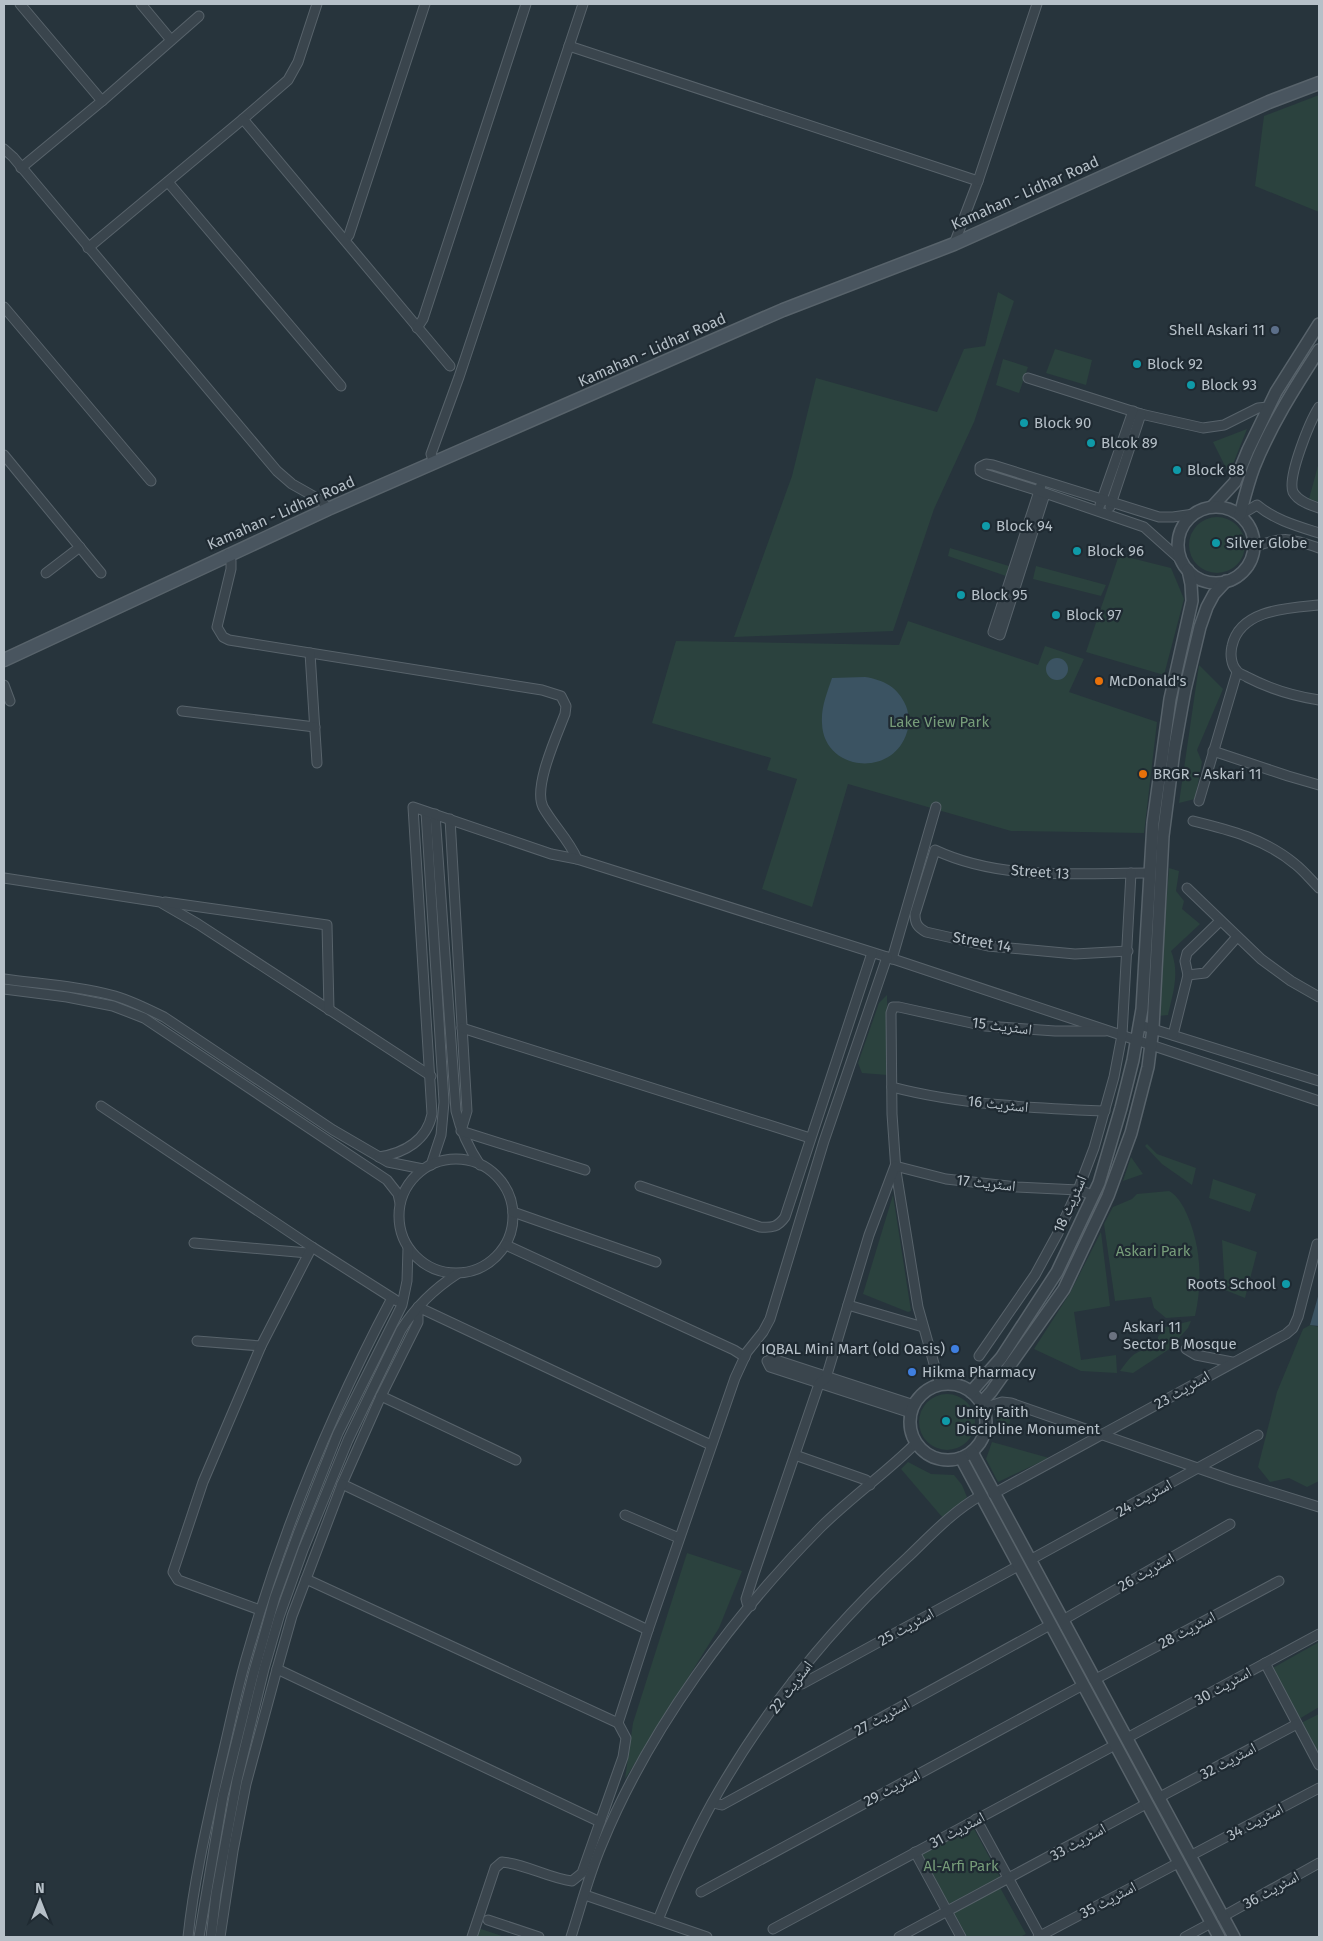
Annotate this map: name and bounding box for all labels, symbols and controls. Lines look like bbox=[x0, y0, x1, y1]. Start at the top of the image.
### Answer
street label: Kamahan - Lidhar Road bbox=[948, 152, 1102, 234]
street label: Kamahan - Lidhar Road bbox=[575, 309, 729, 391]
place label: Shell Askari 11 bbox=[1169, 321, 1265, 339]
marker: Shell Askari 11 bbox=[1269, 324, 1281, 336]
place label: Block 92 bbox=[1147, 355, 1203, 373]
marker: Block 92 bbox=[1131, 358, 1143, 370]
place label: Block 93 bbox=[1201, 376, 1257, 394]
marker: Block 93 bbox=[1185, 379, 1197, 391]
place label: Block 90 bbox=[1034, 414, 1091, 432]
marker: Block 90 bbox=[1018, 417, 1030, 429]
place label: Blcok 89 bbox=[1101, 434, 1158, 452]
marker: Blcok 89 bbox=[1085, 437, 1097, 449]
place label: Block 88 bbox=[1187, 461, 1245, 479]
marker: Block 88 bbox=[1171, 464, 1183, 476]
street label: Kamahan - Lidhar Road bbox=[204, 472, 358, 554]
place label: Block 94 bbox=[996, 517, 1053, 535]
marker: Block 94 bbox=[980, 520, 992, 532]
place label: Silver Globe bbox=[1226, 534, 1308, 552]
marker: Silver Globe bbox=[1210, 537, 1222, 549]
place label: Block 96 bbox=[1087, 542, 1144, 560]
marker: Block 96 bbox=[1071, 545, 1083, 557]
place label: Block 95 bbox=[971, 586, 1027, 604]
marker: Block 95 bbox=[955, 589, 967, 601]
place label: Block 97 bbox=[1066, 606, 1122, 624]
marker: Block 97 bbox=[1050, 609, 1062, 621]
place label: McDonald's bbox=[1109, 672, 1187, 690]
marker: McDonald's bbox=[1093, 675, 1105, 687]
park label: Lake View Park bbox=[889, 713, 989, 731]
place label: BRGR - Askari 11 bbox=[1153, 765, 1262, 783]
marker: BRGR - Askari 11 bbox=[1137, 768, 1149, 780]
street label: Street 13 bbox=[1010, 861, 1070, 883]
street label: Street 14 bbox=[951, 928, 1013, 956]
street label: اسٹریٹ 15 bbox=[971, 1013, 1033, 1039]
street label: اسٹریٹ 16 bbox=[967, 1092, 1029, 1116]
street label: اسٹریٹ 17 bbox=[956, 1171, 1016, 1195]
street label: اسٹریٹ 18 bbox=[1049, 1172, 1091, 1236]
park label: Askari Park bbox=[1116, 1242, 1191, 1260]
place label: Roots School bbox=[1187, 1275, 1277, 1293]
marker: Roots School bbox=[1280, 1278, 1292, 1290]
place label: Askari 11 Sector B Mosque bbox=[1123, 1318, 1237, 1353]
marker: Askari 11 Sector B Mosque bbox=[1107, 1330, 1119, 1342]
place label: IQBAL Mini Mart (old Oasis) bbox=[761, 1340, 945, 1358]
marker: IQBAL Mini Mart (old Oasis) bbox=[949, 1343, 961, 1355]
place label: Hikma Pharmacy bbox=[922, 1363, 1036, 1381]
marker: Hikma Pharmacy bbox=[906, 1366, 918, 1378]
street label: اسٹریٹ 23 bbox=[1151, 1367, 1213, 1413]
place label: Unity Faith Discipline Monument bbox=[956, 1403, 1101, 1438]
marker: Unity Faith Discipline Monument bbox=[940, 1415, 952, 1427]
street label: اسٹریٹ 24 bbox=[1113, 1475, 1175, 1521]
street label: اسٹریٹ 26 bbox=[1115, 1549, 1177, 1595]
street label: اسٹریٹ 25 bbox=[875, 1604, 937, 1650]
street label: اسٹریٹ 28 bbox=[1155, 1608, 1219, 1652]
street label: اسٹریٹ 22 bbox=[765, 1657, 817, 1717]
street label: اسٹریٹ 30 bbox=[1191, 1663, 1255, 1709]
street label: اسٹریٹ 27 bbox=[851, 1695, 913, 1739]
street label: اسٹریٹ 32 bbox=[1197, 1739, 1259, 1783]
street label: اسٹریٹ 29 bbox=[861, 1766, 923, 1810]
street label: اسٹریٹ 34 bbox=[1224, 1800, 1286, 1844]
street label: اسٹریٹ 31 bbox=[926, 1808, 988, 1852]
street label: اسٹریٹ 33 bbox=[1047, 1819, 1109, 1865]
park label: Al-Arfi Park bbox=[923, 1857, 999, 1875]
street label: اسٹریٹ 36 bbox=[1240, 1867, 1302, 1913]
north arrow bbox=[15, 1876, 65, 1926]
street label: اسٹریٹ 35 bbox=[1077, 1878, 1139, 1922]
text: N bbox=[35, 1880, 45, 1897]

